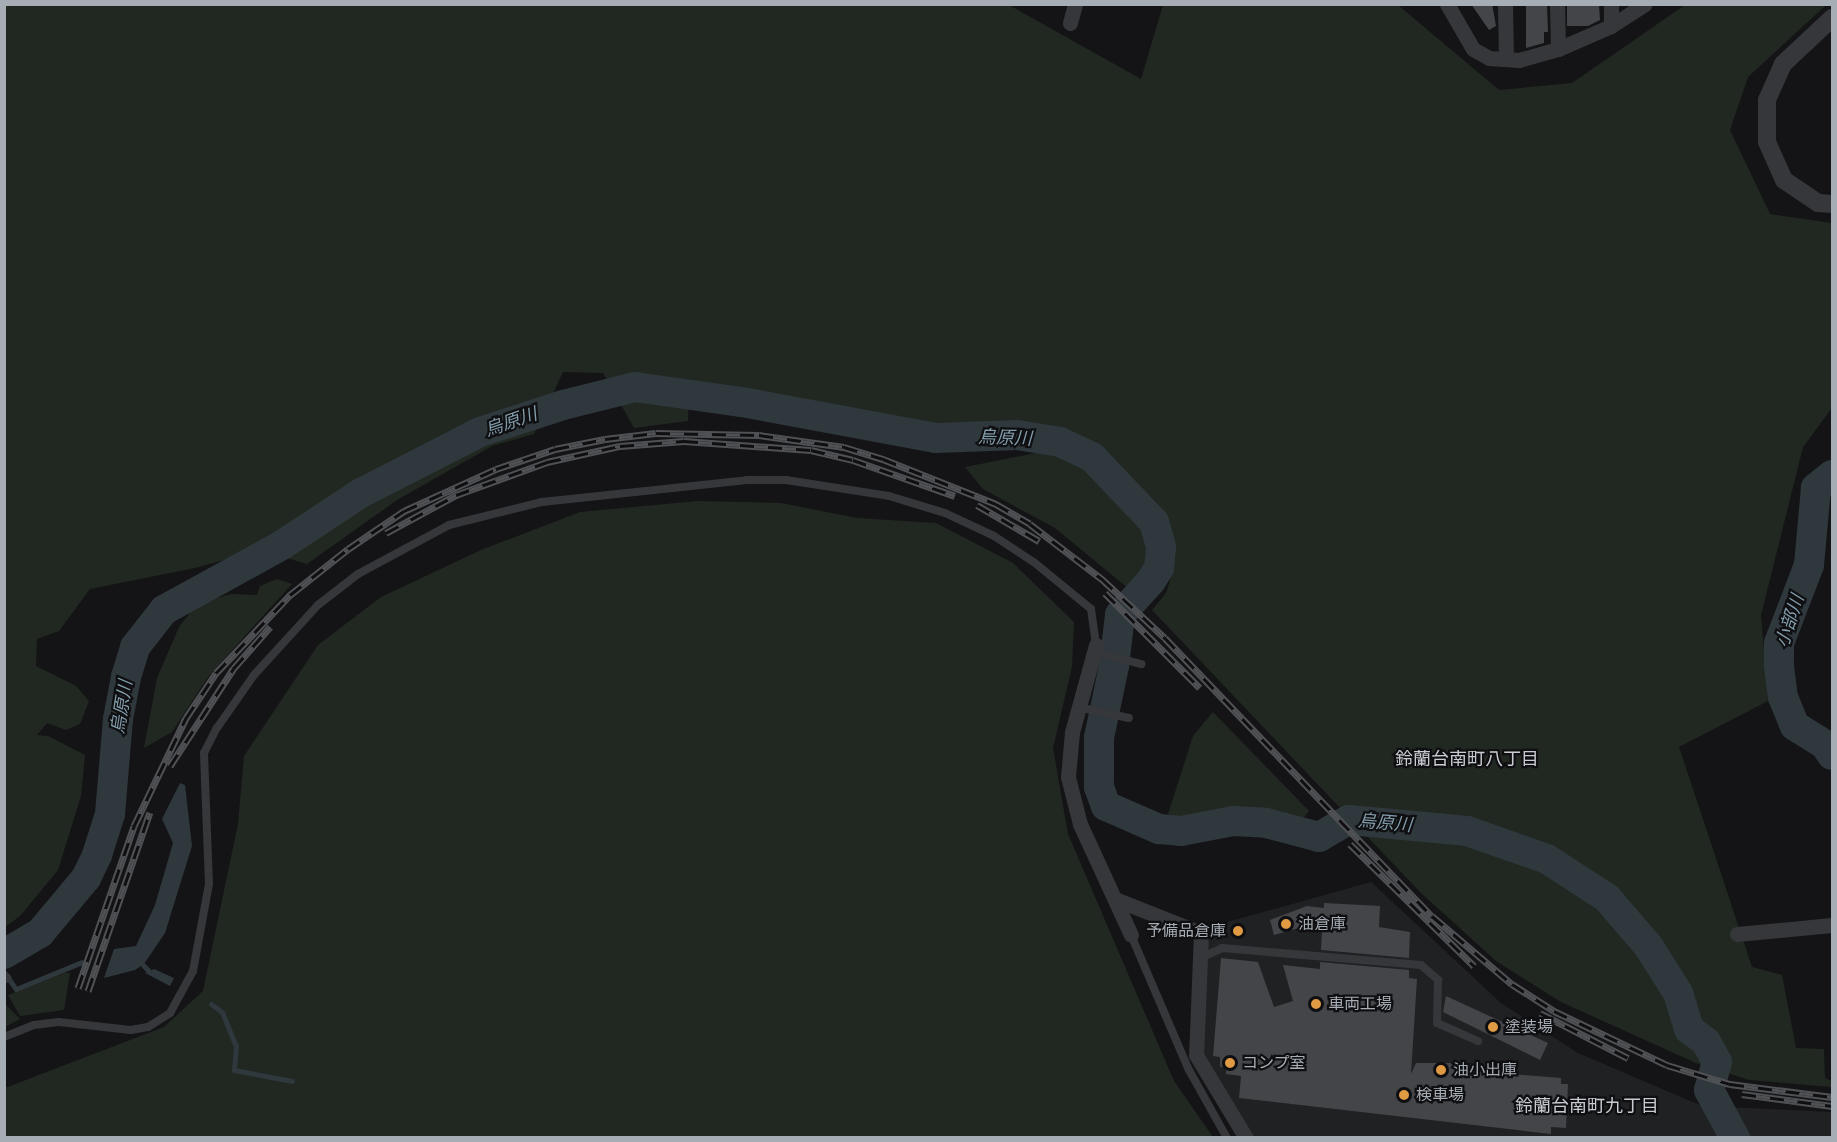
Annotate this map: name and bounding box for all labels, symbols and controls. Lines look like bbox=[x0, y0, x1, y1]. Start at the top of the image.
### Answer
water label: 烏原川 bbox=[482, 403, 540, 441]
water label: 烏原川 bbox=[978, 426, 1032, 450]
water label: 小部川 bbox=[1771, 592, 1809, 650]
water label: 烏原川 bbox=[107, 679, 137, 735]
district label: 鈴蘭台南町八丁目 bbox=[1395, 748, 1539, 770]
water label: 烏原川 bbox=[1357, 810, 1413, 836]
place label: 油倉庫 bbox=[1298, 914, 1346, 934]
marker: 油倉庫 bbox=[1279, 917, 1293, 931]
place label: 予備品倉庫 bbox=[1146, 921, 1226, 941]
marker: 予備品倉庫 bbox=[1231, 924, 1245, 938]
place label: 車両工場 bbox=[1328, 994, 1392, 1014]
marker: 車両工場 bbox=[1309, 997, 1323, 1011]
place label: 塗装場 bbox=[1505, 1017, 1553, 1037]
marker: 塗装場 bbox=[1486, 1020, 1500, 1034]
place label: コンプ室 bbox=[1242, 1053, 1306, 1073]
marker: コンプ室 bbox=[1223, 1056, 1237, 1070]
place label: 油小出庫 bbox=[1453, 1060, 1517, 1080]
marker: 油小出庫 bbox=[1434, 1063, 1448, 1077]
place label: 検車場 bbox=[1416, 1085, 1464, 1105]
marker: 検車場 bbox=[1397, 1088, 1411, 1102]
district label: 鈴蘭台南町九丁目 bbox=[1515, 1095, 1659, 1117]

